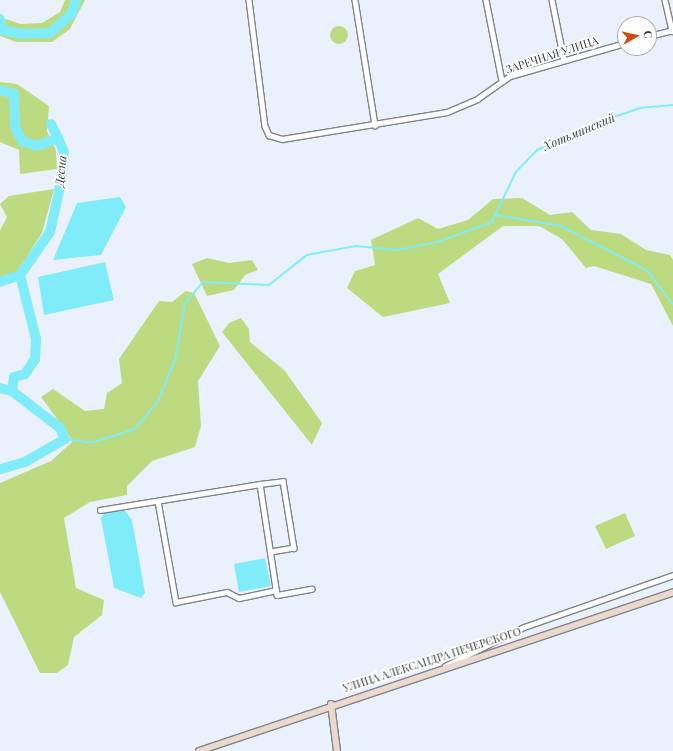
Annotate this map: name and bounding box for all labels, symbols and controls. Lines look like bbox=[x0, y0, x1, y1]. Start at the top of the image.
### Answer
north arrow bbox=[617, 16, 657, 56]
text: С bbox=[640, 30, 656, 39]
street label: ЗАРЕЧНАЯ УЛИЦА bbox=[504, 34, 600, 76]
water label: Хотьминский bbox=[541, 110, 617, 154]
water label: Десна bbox=[52, 155, 70, 187]
street label: УЛИЦА АЛЕКСАНДРА ПЕЧЕРСКОГО bbox=[341, 625, 523, 695]

